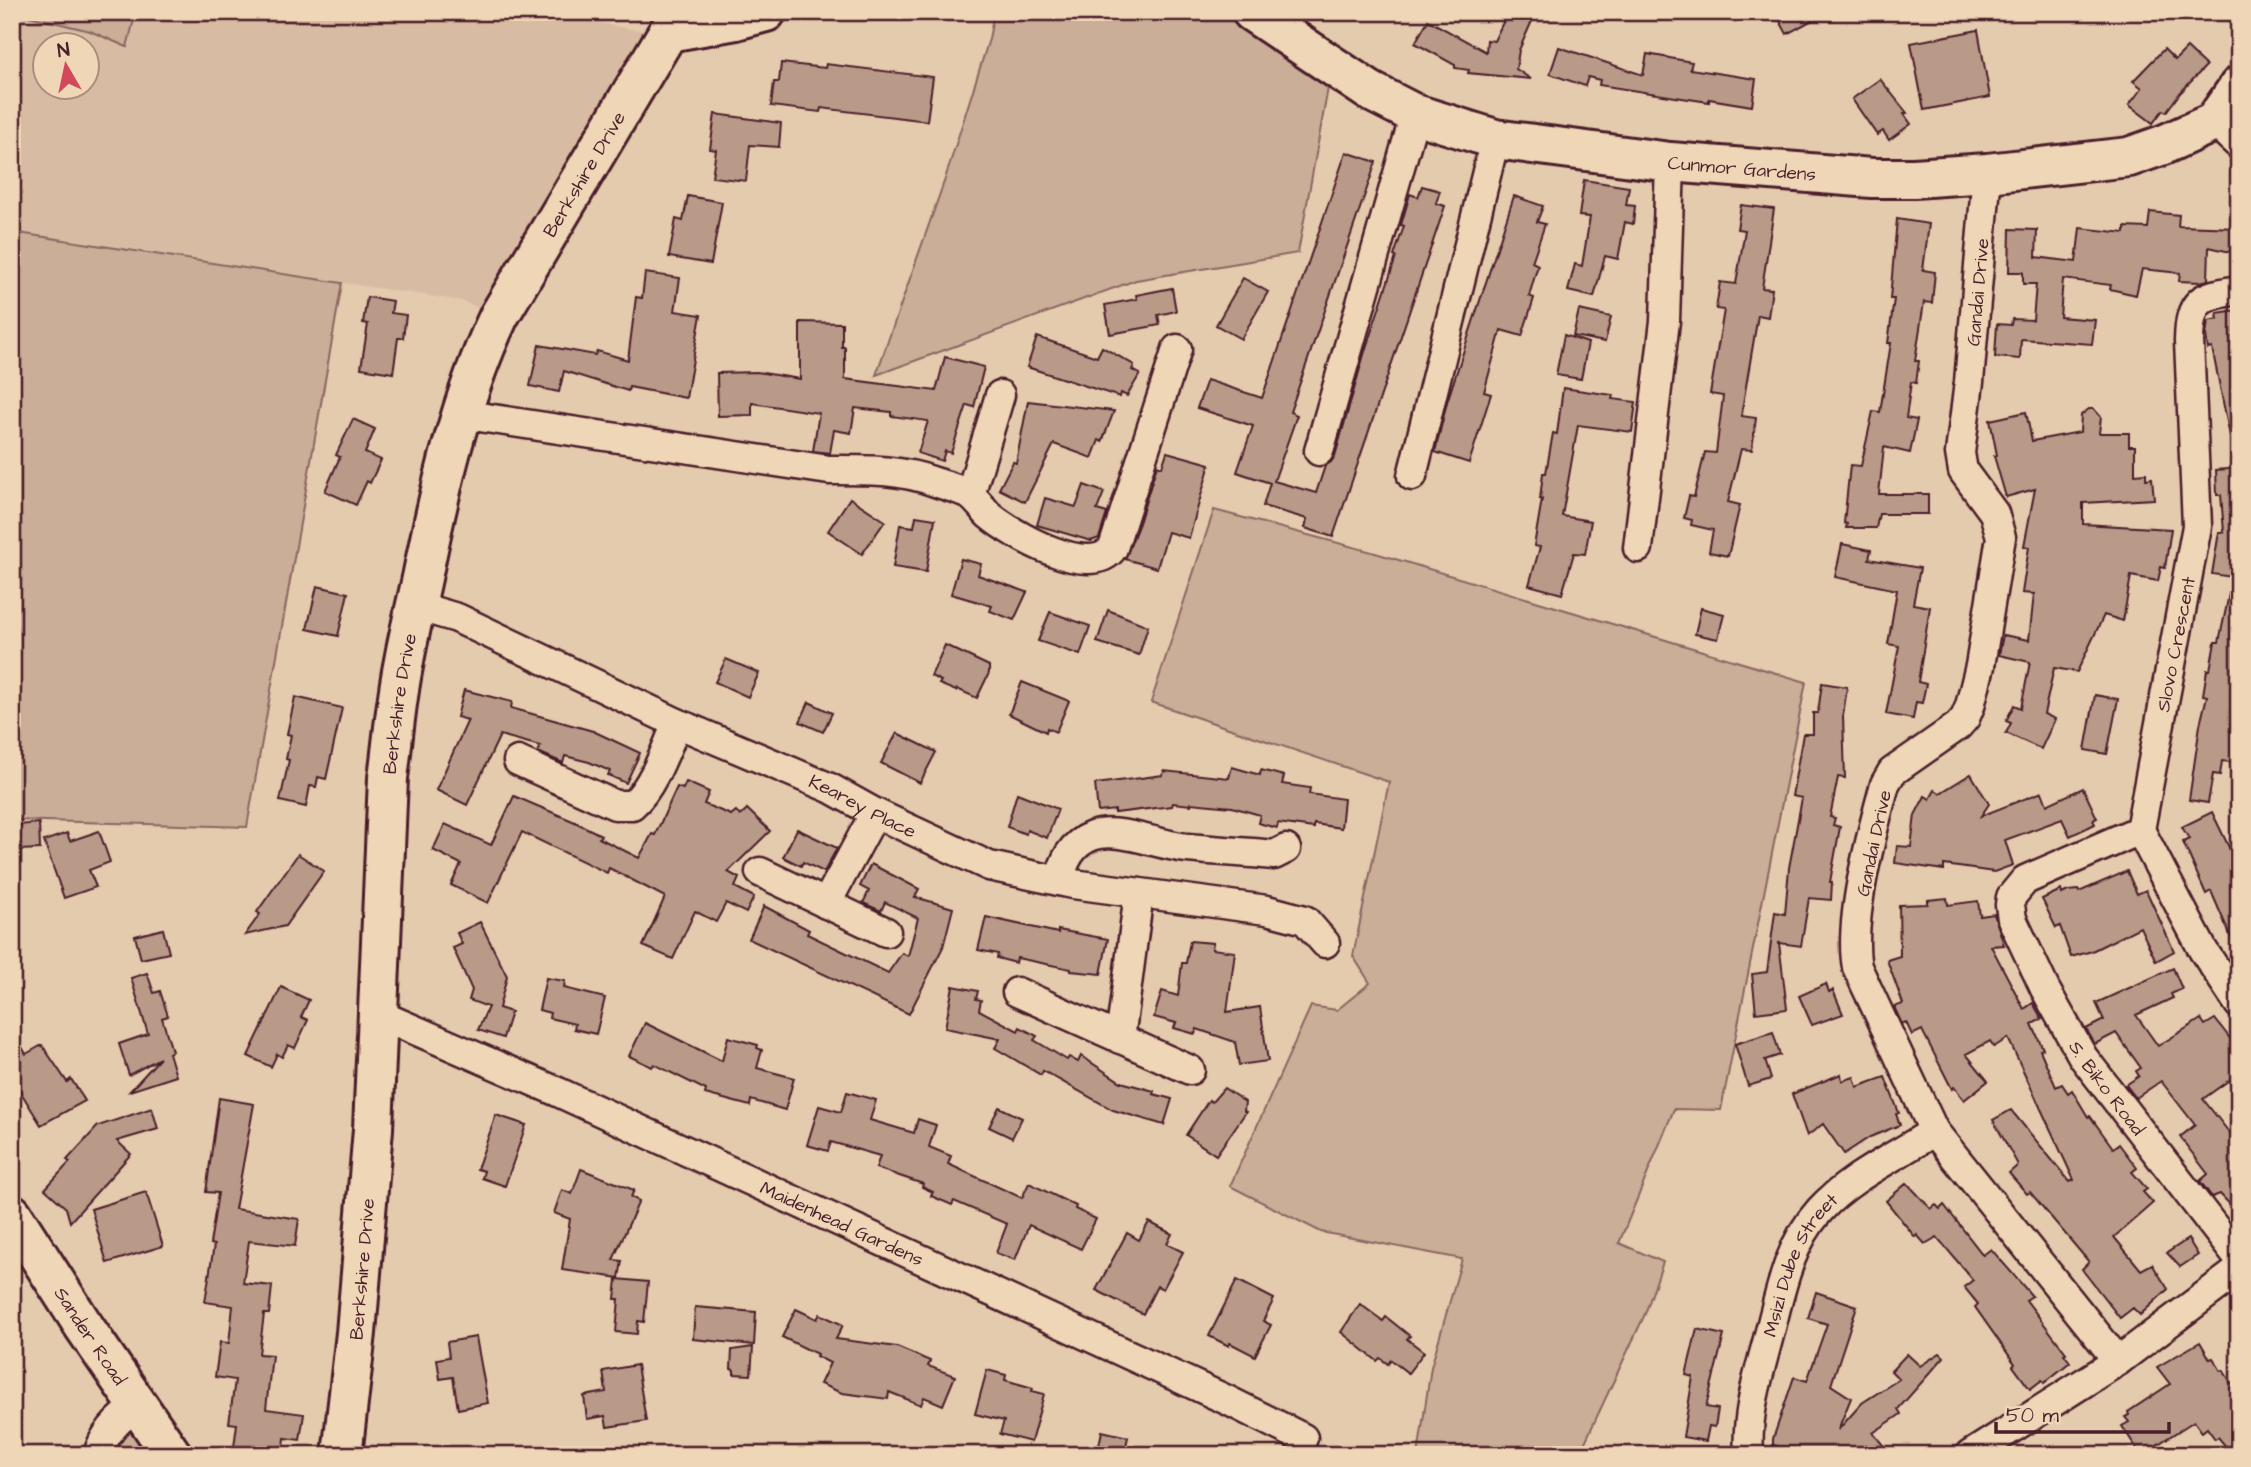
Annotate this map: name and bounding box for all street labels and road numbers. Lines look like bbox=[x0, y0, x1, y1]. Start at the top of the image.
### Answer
street label: Berkshire Drive bbox=[537, 107, 633, 243]
street label: Cunmor Gardens bbox=[1667, 150, 1817, 189]
street label: Gandai Drive bbox=[1960, 237, 1997, 347]
street label: Slovo Crescent bbox=[2150, 574, 2203, 714]
street label: Berkshire Drive bbox=[377, 631, 424, 776]
street label: Kearey Place bbox=[804, 769, 920, 845]
street label: Gandai Drive bbox=[1850, 788, 1899, 899]
street label: S. Biko Road bbox=[2062, 1036, 2151, 1142]
street label: Maidenhead Gardens bbox=[756, 1175, 928, 1273]
street label: Msizi Dube Street bbox=[1757, 1187, 1845, 1340]
street label: Berkshire Drive bbox=[343, 1197, 382, 1341]
street label: Sander Road bbox=[47, 1282, 132, 1391]

